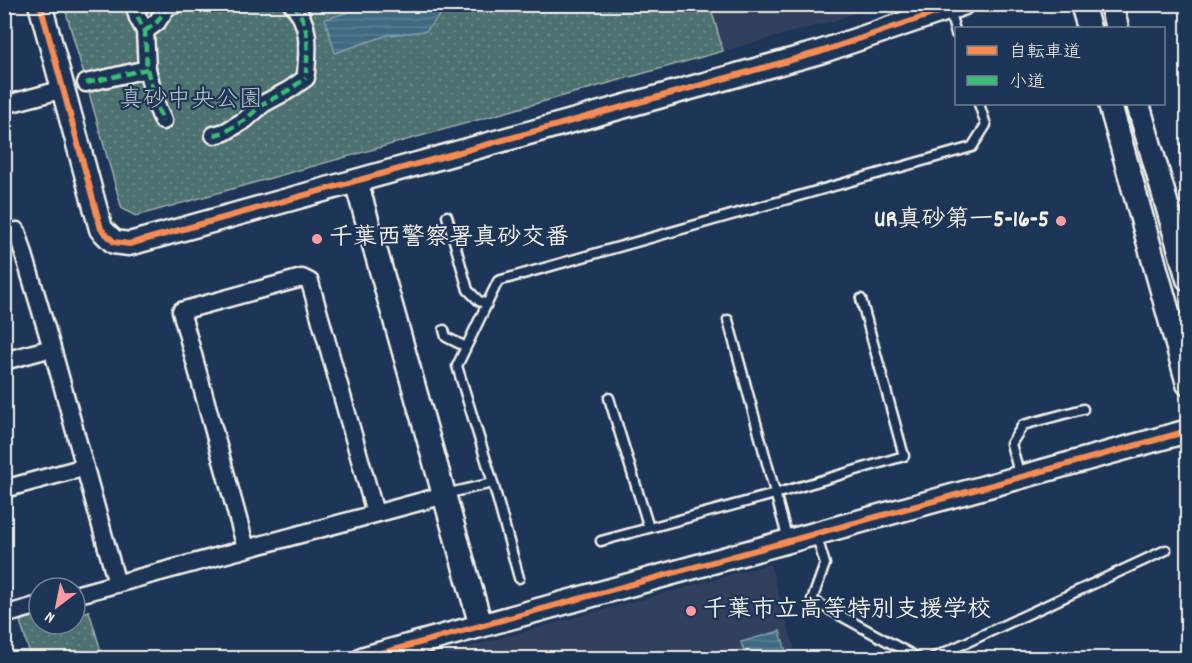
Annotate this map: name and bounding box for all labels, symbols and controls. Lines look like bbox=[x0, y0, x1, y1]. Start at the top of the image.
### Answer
legend bbox=[955, 27, 1165, 105]
text: 自転車道 bbox=[1009, 41, 1081, 66]
text: 小道 bbox=[1009, 71, 1045, 96]
park label: 真砂中央公園 bbox=[119, 84, 263, 118]
place label: UR真砂第一5-16-5 bbox=[874, 204, 1049, 238]
marker: UR真砂第一5-16-5 bbox=[1054, 214, 1068, 228]
place label: 千葉西警察署真砂交番 bbox=[329, 222, 569, 256]
marker: 千葉西警察署真砂交番 bbox=[310, 232, 324, 246]
north arrow bbox=[27, 576, 87, 636]
place label: 千葉市立高等特別支援学校 bbox=[703, 594, 991, 628]
marker: 千葉市立高等特別支援学校 bbox=[684, 604, 698, 618]
text: N bbox=[41, 605, 60, 628]

